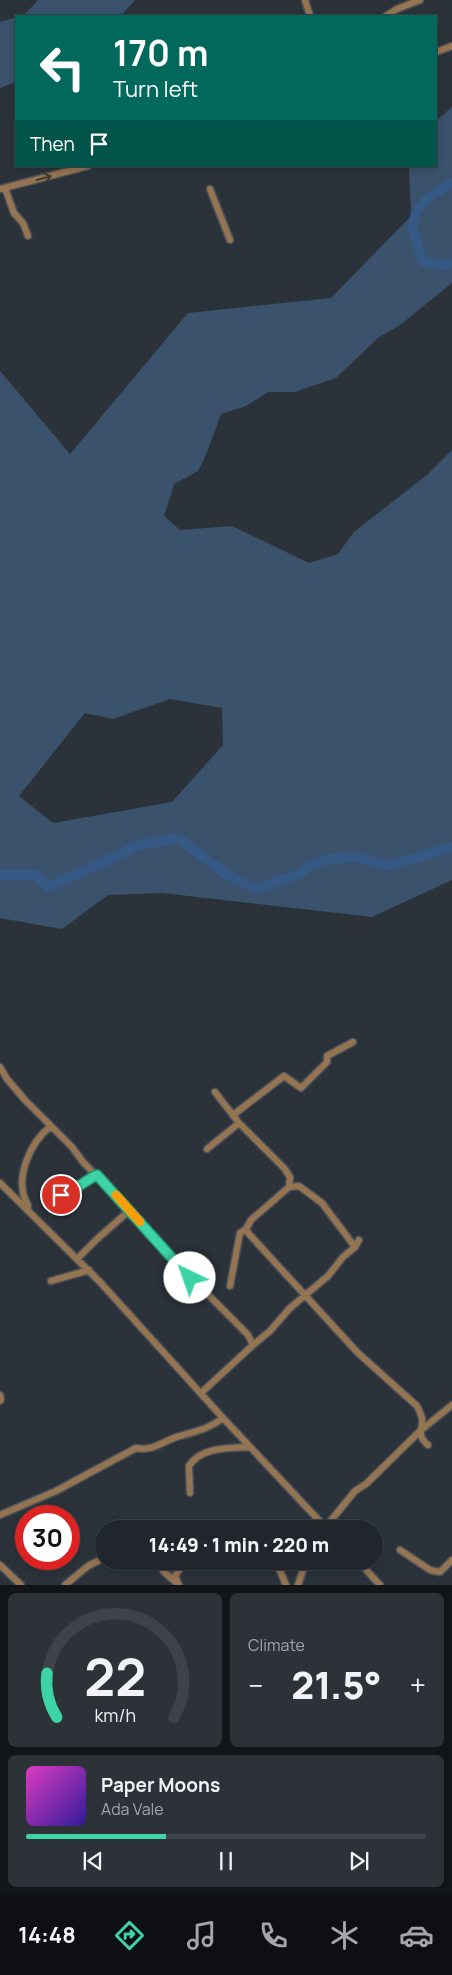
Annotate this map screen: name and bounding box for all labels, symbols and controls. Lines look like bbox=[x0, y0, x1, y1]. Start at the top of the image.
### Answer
text: 170 m bbox=[113, 29, 209, 77]
icon: left bbox=[30, 35, 95, 100]
text: Turn left bbox=[113, 74, 198, 104]
icon: arrive bbox=[85, 130, 113, 158]
text: Then bbox=[30, 131, 75, 157]
one-way arrow bbox=[36, 173, 52, 182]
pin bbox=[40, 1174, 82, 1216]
icon: arrive bbox=[47, 1181, 75, 1209]
position arrow bbox=[163, 1251, 215, 1303]
speed limit sign: 30 bbox=[15, 1505, 80, 1570]
text: 14:49 · 1 min · 220 m bbox=[149, 1532, 329, 1558]
text: Climate bbox=[248, 1634, 305, 1656]
text: 22 bbox=[84, 1641, 146, 1712]
text: 21.5° bbox=[291, 1658, 382, 1710]
text: − bbox=[248, 1666, 263, 1704]
text: + bbox=[410, 1666, 426, 1704]
text: km/h bbox=[94, 1703, 136, 1727]
text: Paper Moons bbox=[101, 1772, 220, 1798]
text: Ada Vale bbox=[101, 1798, 164, 1820]
icon: previous bbox=[79, 1847, 107, 1875]
icon: pause bbox=[212, 1847, 240, 1875]
icon: next bbox=[345, 1847, 373, 1875]
icon: directions bbox=[112, 1918, 147, 1953]
icon: music bbox=[184, 1918, 219, 1953]
icon: phone bbox=[256, 1918, 291, 1953]
icon: climate bbox=[327, 1918, 362, 1953]
icon: car bbox=[399, 1918, 434, 1953]
text: 14:48 bbox=[18, 1920, 76, 1950]

